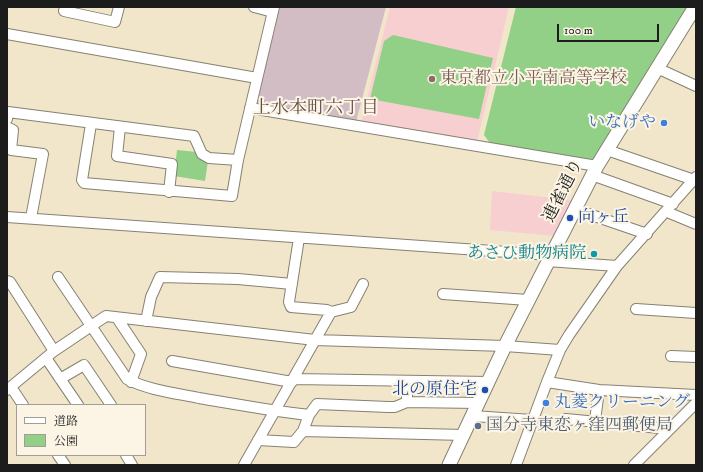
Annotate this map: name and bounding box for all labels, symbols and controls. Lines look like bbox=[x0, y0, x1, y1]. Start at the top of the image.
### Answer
scale bar bbox=[559, 16, 661, 42]
text: 100 m bbox=[564, 23, 593, 38]
place label: 東京都立小平南高等学校 bbox=[440, 69, 627, 89]
marker: 東京都立小平南高等学校 bbox=[427, 74, 437, 84]
district label: 上水本町六丁目 bbox=[253, 98, 379, 120]
place label: いなげや bbox=[588, 113, 656, 133]
marker: いなげや bbox=[659, 118, 669, 128]
street label: 連雀通り bbox=[539, 156, 589, 226]
place label: 向ヶ丘 bbox=[578, 208, 629, 228]
marker: 向ヶ丘 bbox=[565, 213, 575, 223]
place label: あさひ動物病院 bbox=[467, 244, 586, 264]
marker: あさひ動物病院 bbox=[589, 249, 599, 259]
place label: 北の原住宅 bbox=[392, 380, 477, 400]
marker: 北の原住宅 bbox=[480, 385, 490, 395]
place label: 丸菱クリーニング bbox=[554, 393, 690, 413]
marker: 丸菱クリーニング bbox=[541, 398, 551, 408]
legend bbox=[16, 404, 146, 456]
text: 道路 bbox=[54, 414, 78, 429]
place label: 国分寺東恋ヶ窪四郵便局 bbox=[486, 416, 673, 436]
marker: 国分寺東恋ヶ窪四郵便局 bbox=[473, 421, 483, 431]
text: 公園 bbox=[54, 434, 78, 449]

